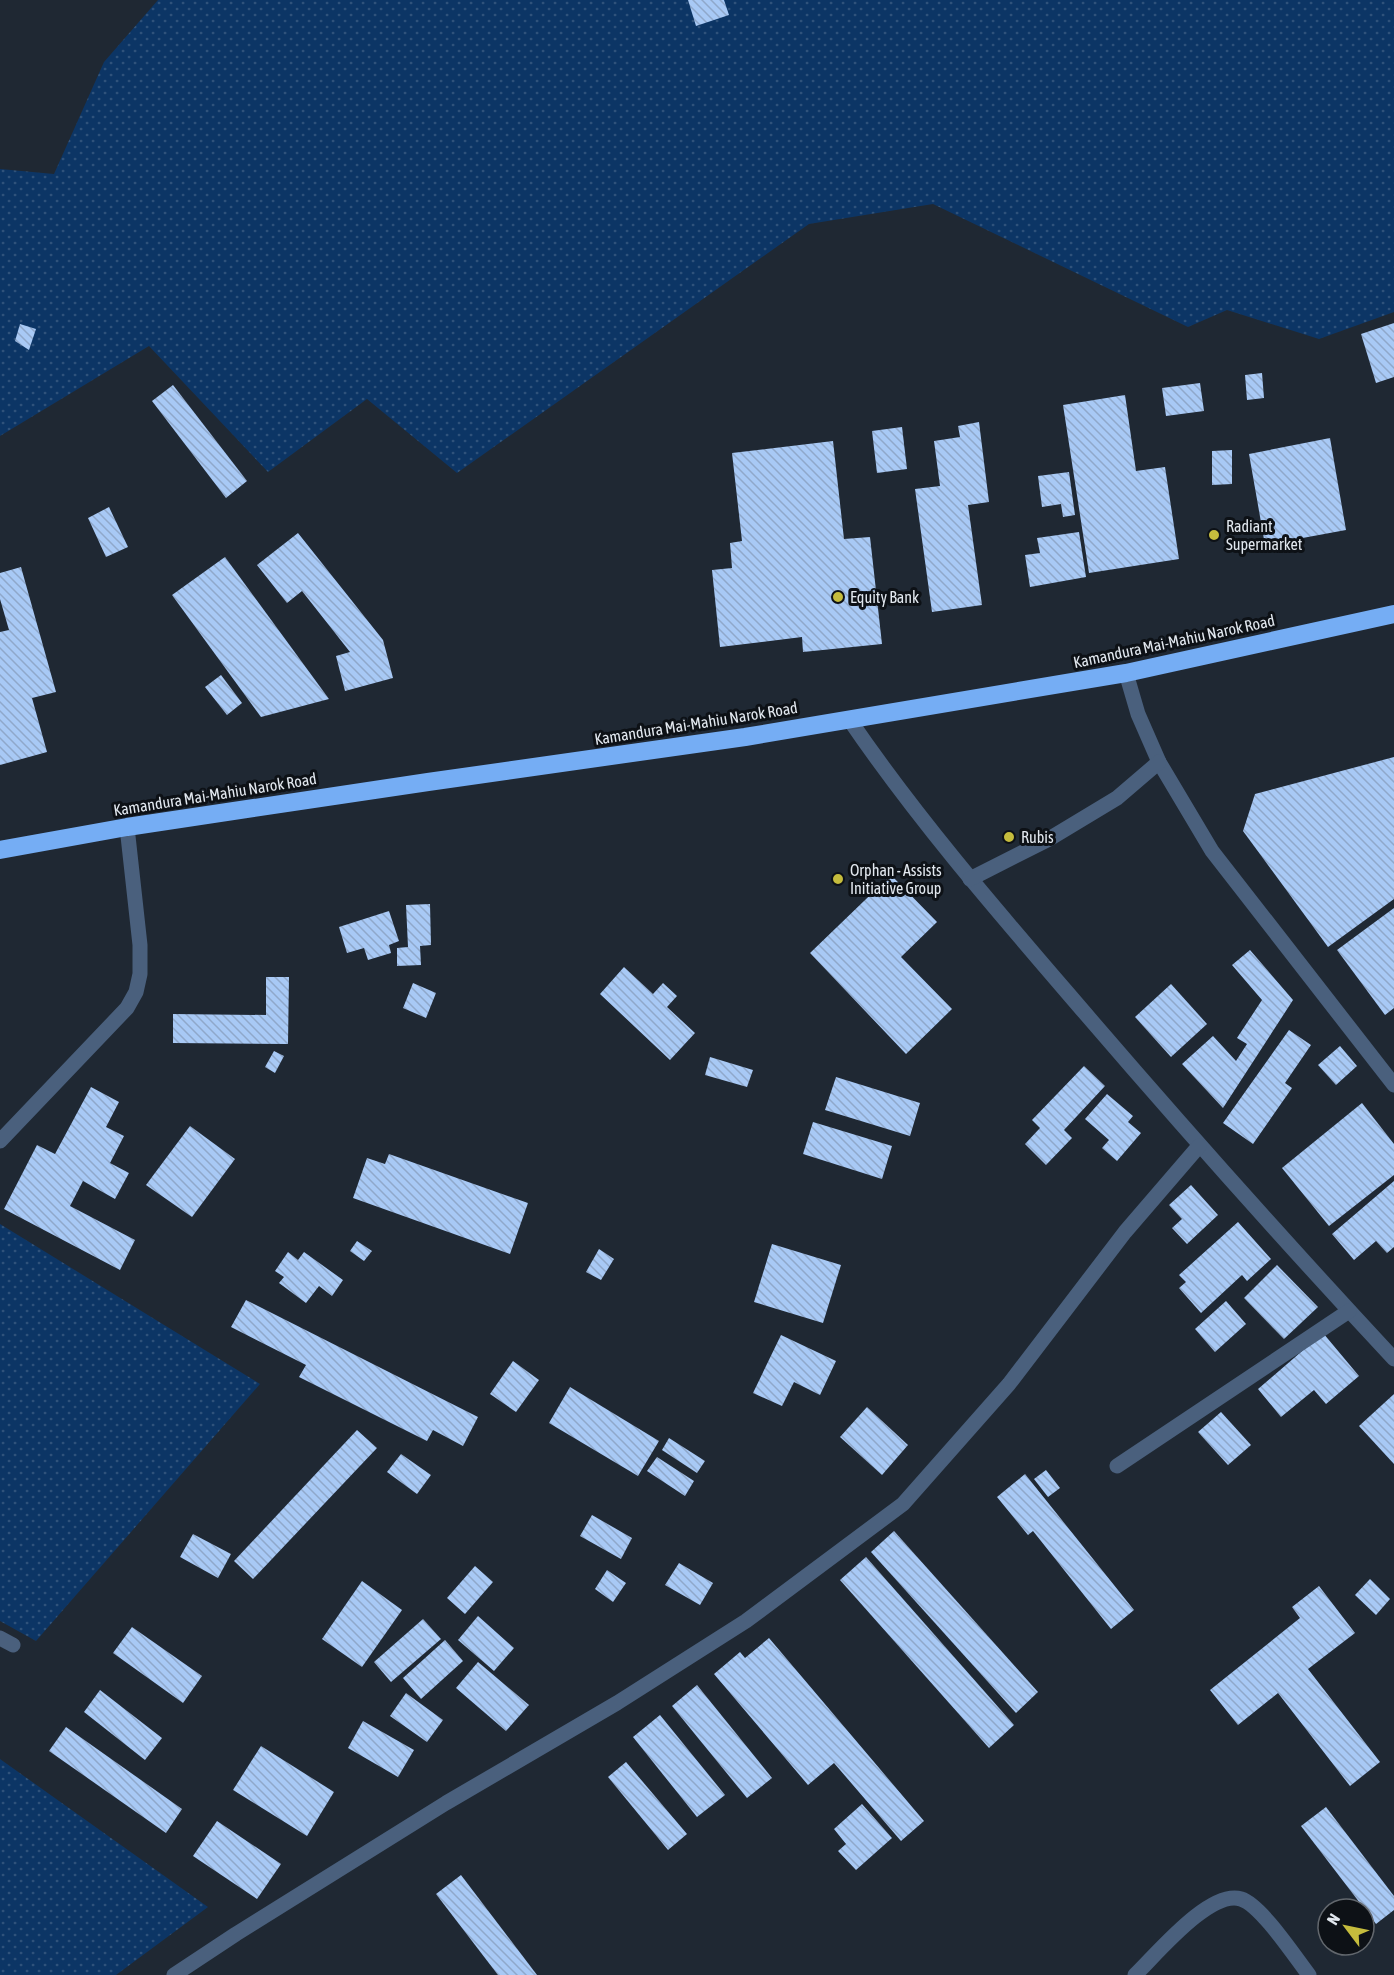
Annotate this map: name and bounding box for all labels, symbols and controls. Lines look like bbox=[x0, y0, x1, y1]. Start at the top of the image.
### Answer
place label: Radiant Supermarket bbox=[1226, 517, 1303, 554]
marker: Radiant Supermarket bbox=[1207, 528, 1221, 542]
place label: Equity Bank bbox=[850, 588, 919, 607]
marker: Equity Bank bbox=[831, 590, 845, 604]
street label: Kamandura Mai-Mahiu Narok Road bbox=[1072, 611, 1276, 671]
street label: Kamandura Mai-Mahiu Narok Road bbox=[593, 698, 799, 748]
street label: Kamandura Mai-Mahiu Narok Road bbox=[112, 769, 318, 819]
place label: Rubis bbox=[1021, 828, 1054, 846]
marker: Rubis bbox=[1002, 830, 1016, 844]
place label: Orphan - Assists Initiative Group bbox=[850, 861, 942, 898]
marker: Orphan - Assists Initiative Group bbox=[831, 872, 845, 886]
north arrow bbox=[1316, 1897, 1376, 1957]
text: N bbox=[1323, 1910, 1343, 1928]

